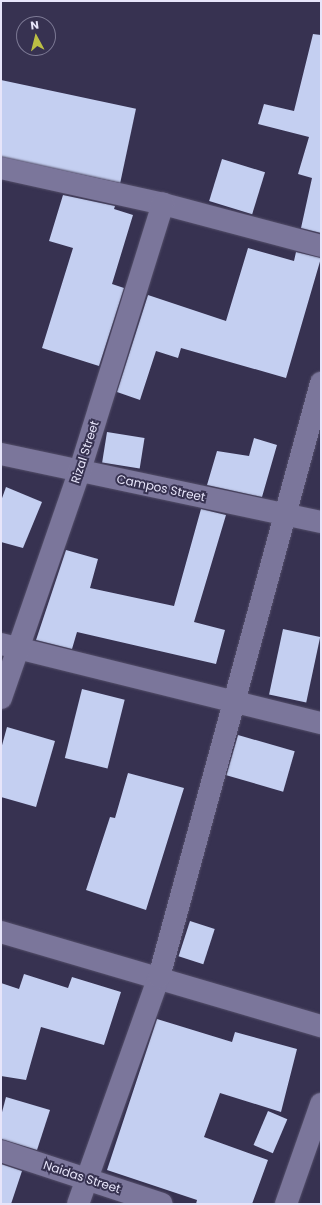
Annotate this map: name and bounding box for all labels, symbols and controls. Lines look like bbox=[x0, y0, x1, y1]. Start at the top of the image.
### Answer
north arrow bbox=[16, 16, 56, 56]
text: N bbox=[30, 17, 40, 34]
street label: Rizal Street bbox=[68, 419, 102, 485]
street label: Campos Street bbox=[115, 472, 207, 504]
street label: Naidas Street bbox=[42, 1158, 122, 1196]

